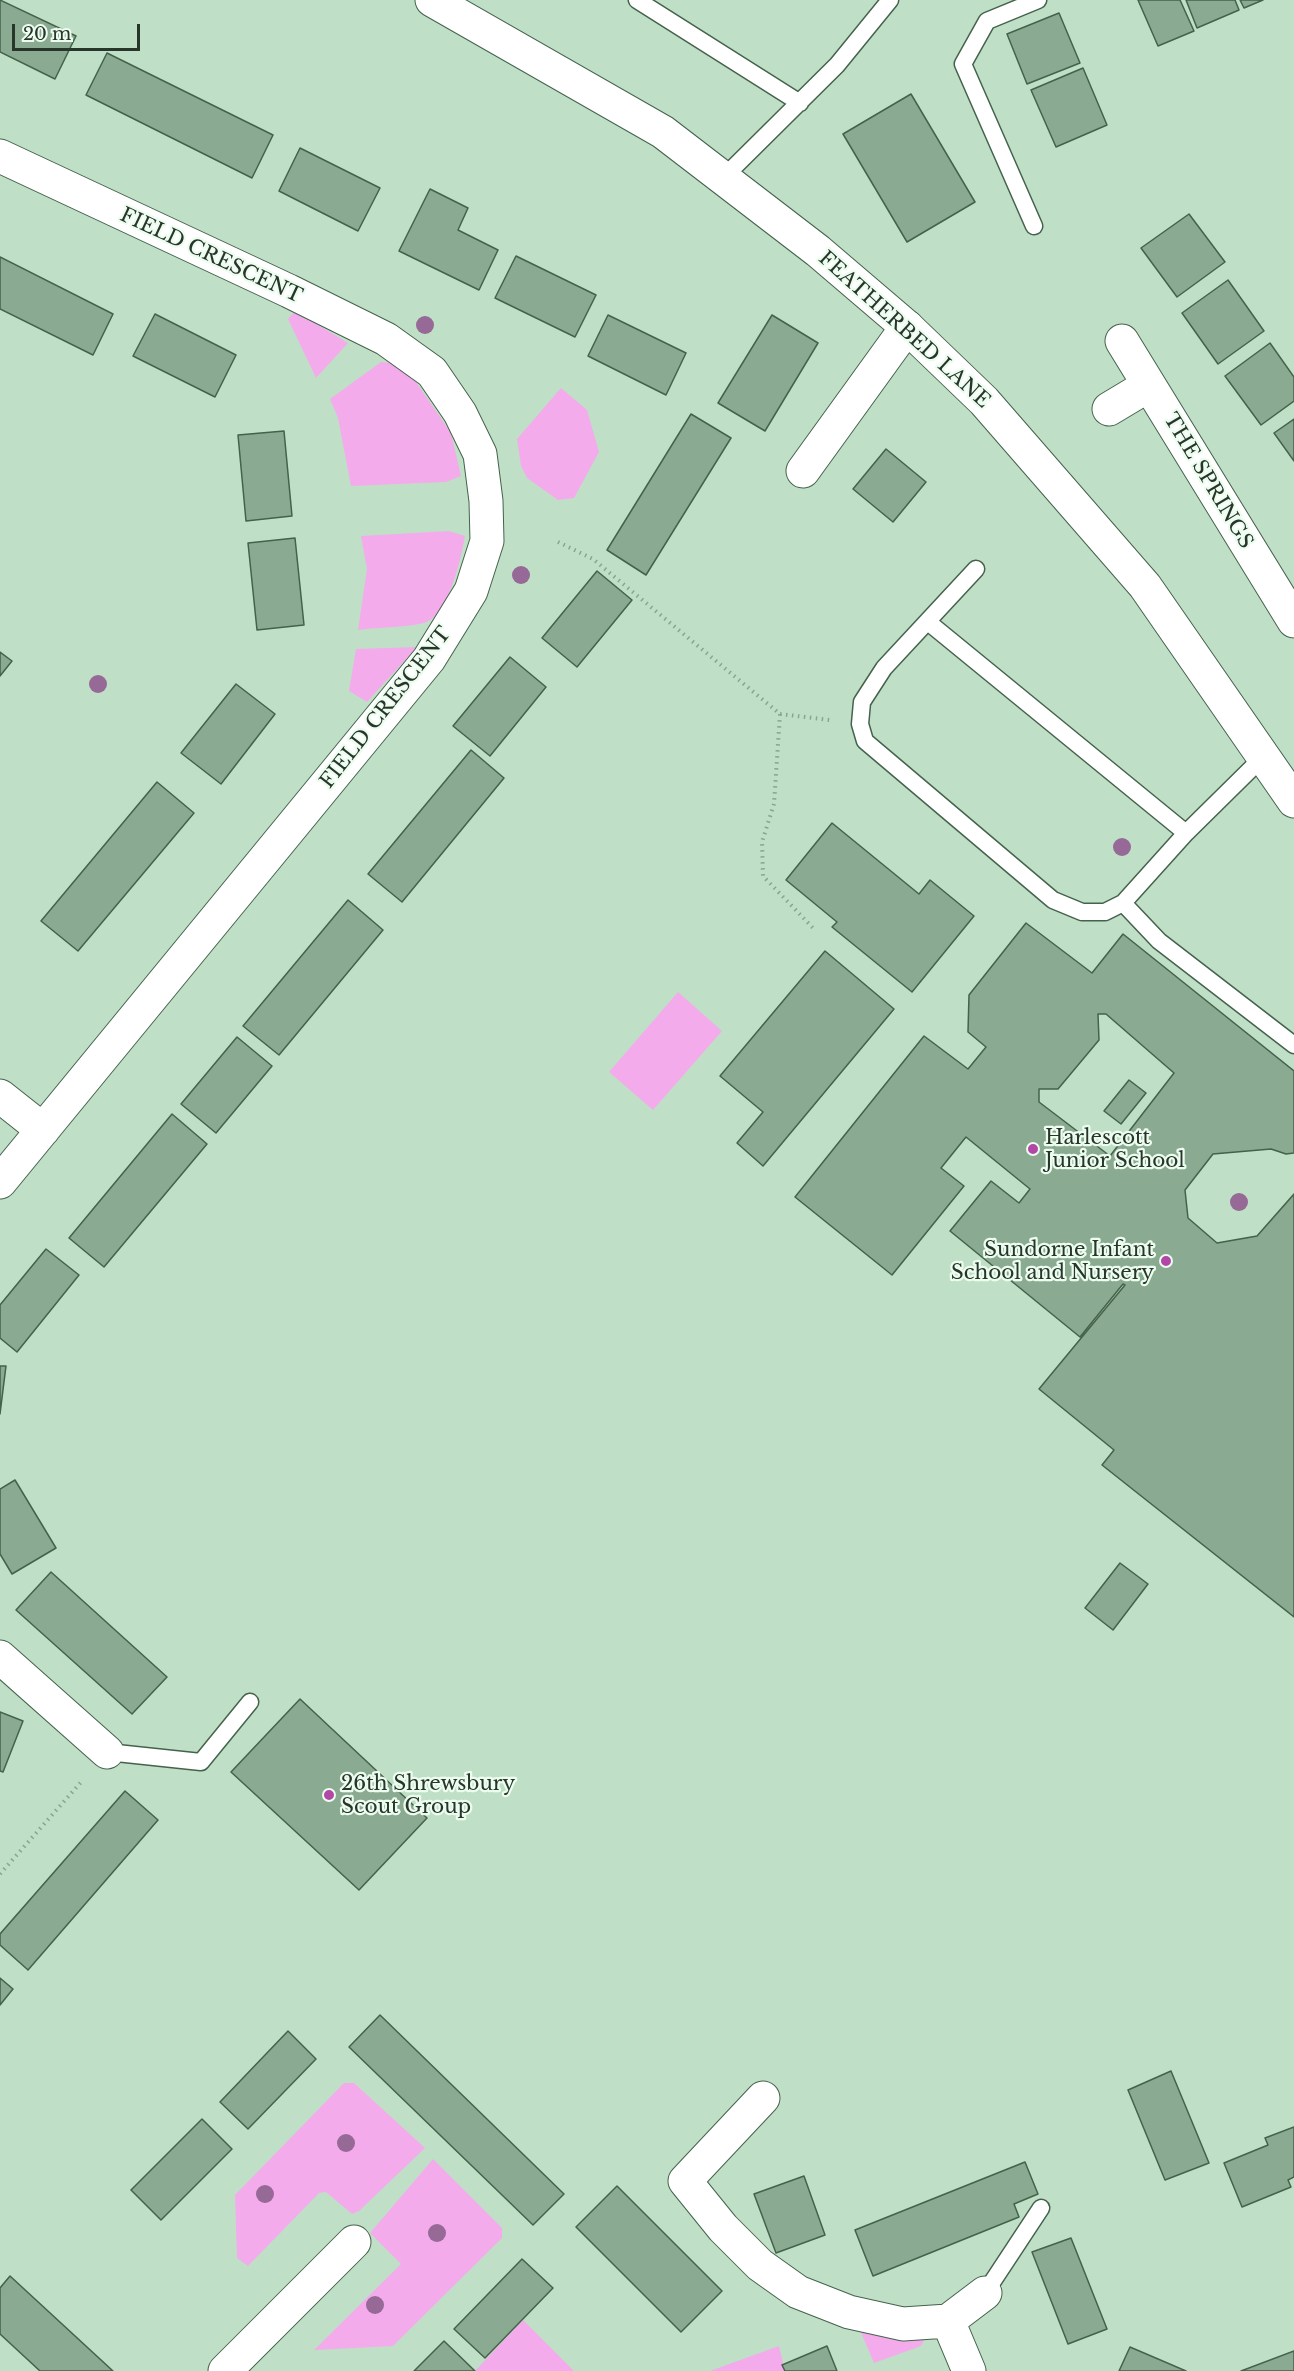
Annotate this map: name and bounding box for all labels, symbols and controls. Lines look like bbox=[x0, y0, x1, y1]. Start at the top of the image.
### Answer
scale bar bbox=[15, 12, 142, 50]
text: 20 m bbox=[23, 23, 71, 45]
street label: FIELD CRESCENT bbox=[116, 203, 306, 309]
street label: FEATHERBED LANE bbox=[813, 247, 995, 413]
street label: THE SPRINGS bbox=[1158, 409, 1258, 553]
street label: FIELD CRESCENT bbox=[316, 623, 456, 793]
place label: Harlescott Junior School bbox=[1045, 1126, 1185, 1173]
marker: Harlescott Junior School bbox=[1026, 1142, 1040, 1156]
place label: Sundorne Infant School and Nursery bbox=[951, 1238, 1154, 1285]
marker: Sundorne Infant School and Nursery bbox=[1159, 1254, 1173, 1268]
place label: 26th Shrewsbury Scout Group bbox=[341, 1772, 515, 1819]
marker: 26th Shrewsbury Scout Group bbox=[322, 1788, 336, 1802]

